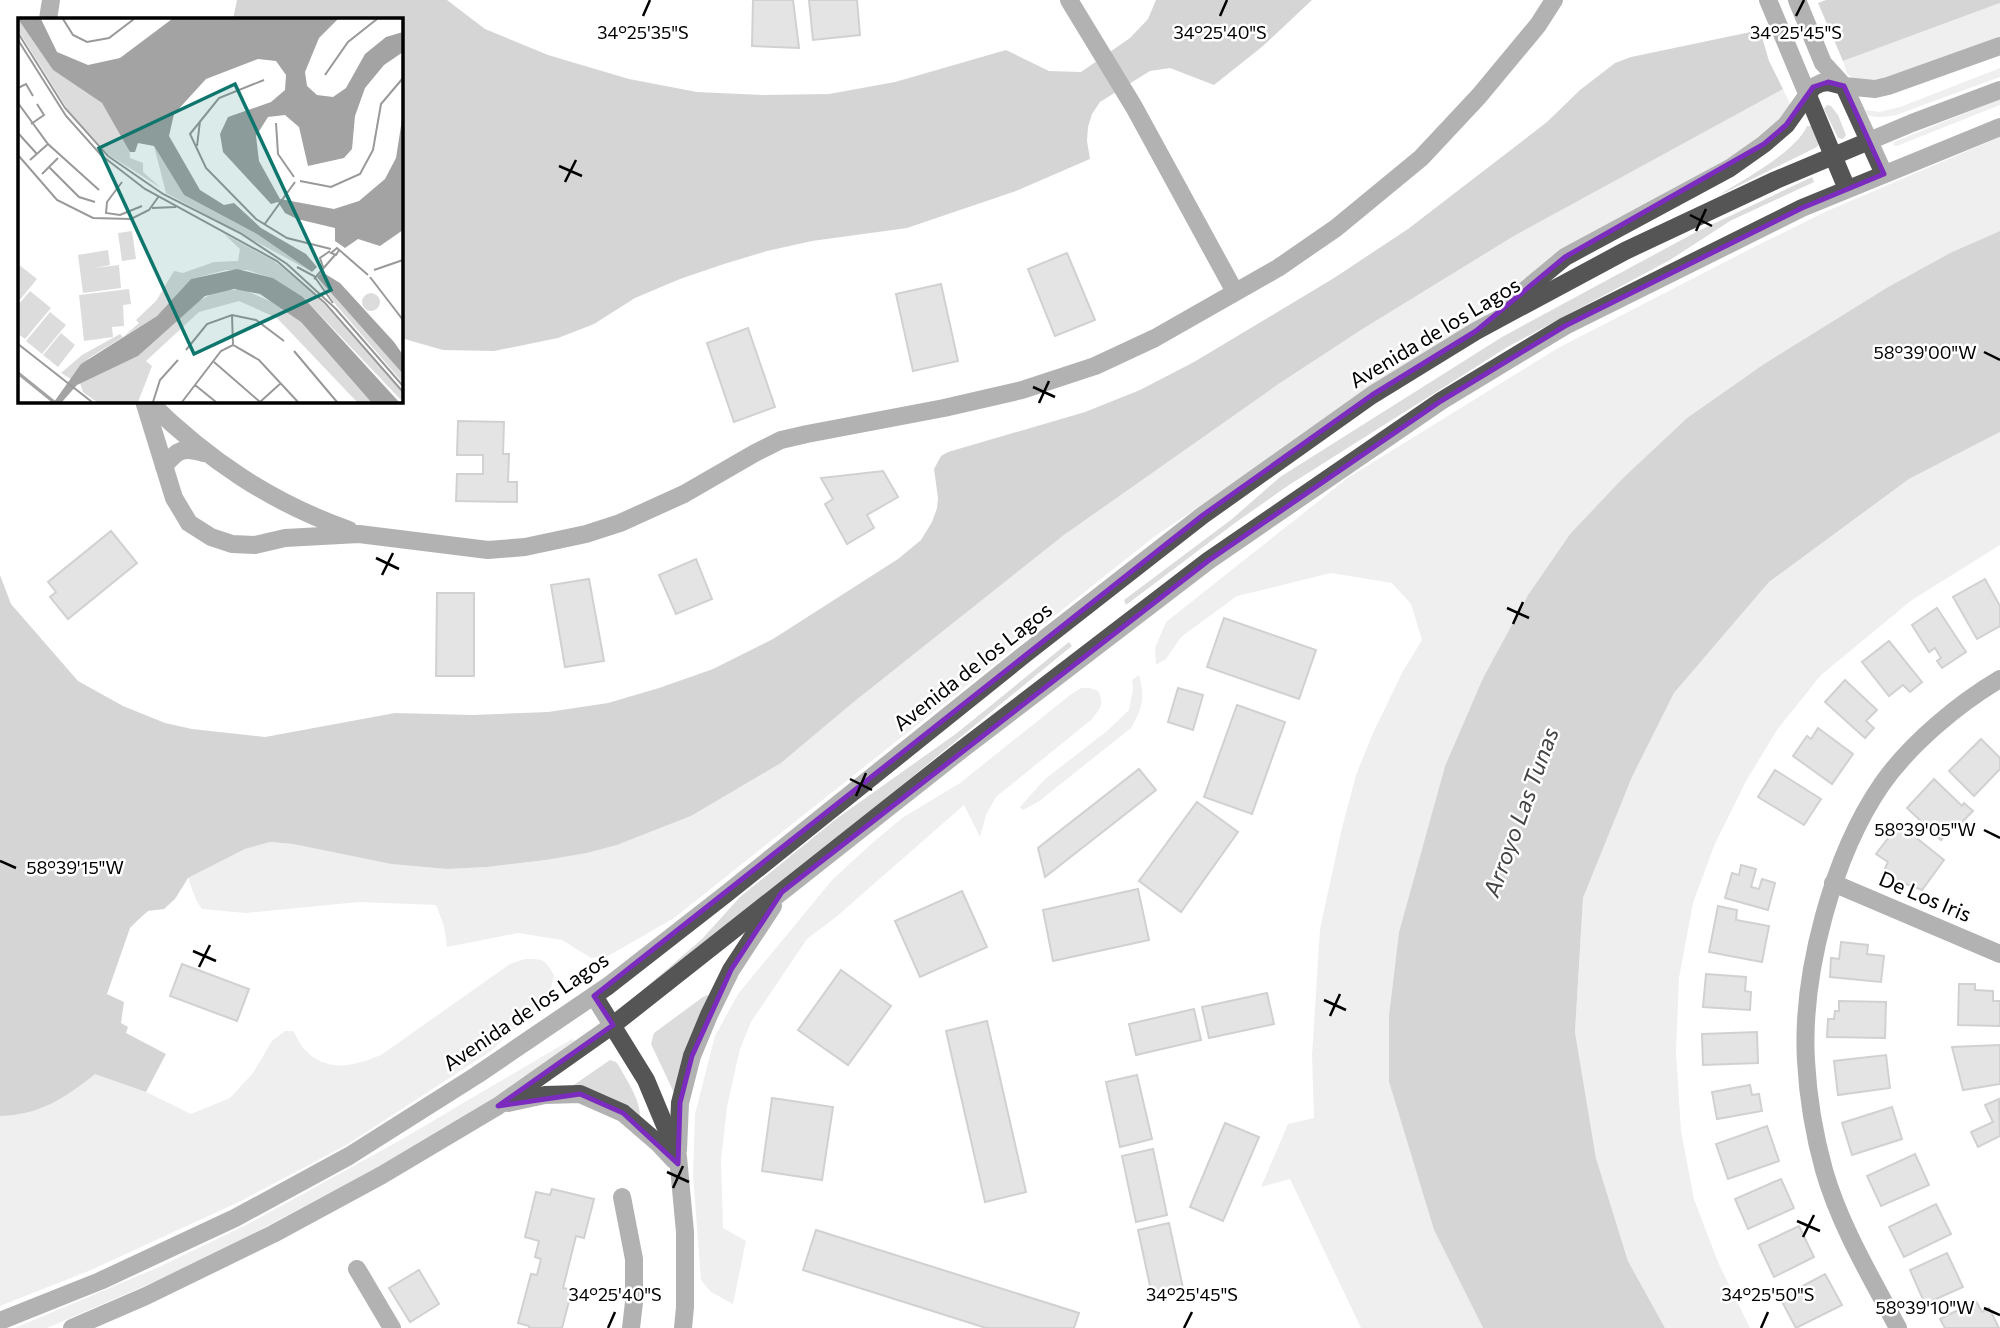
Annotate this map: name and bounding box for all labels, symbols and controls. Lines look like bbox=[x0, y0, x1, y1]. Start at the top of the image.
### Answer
inset map bbox=[18, 18, 402, 402]
text: 34°25'35"S bbox=[597, 21, 689, 43]
text: 34°25'40"S bbox=[1173, 21, 1267, 43]
text: 34°25'45"S bbox=[1750, 21, 1842, 43]
street label: Avenida de los Lagos bbox=[1345, 271, 1524, 392]
text: 58°39'00"W bbox=[1873, 341, 1977, 363]
street label: Avenida de los Lagos bbox=[888, 596, 1056, 735]
water label: Arroyo Las Tunas bbox=[1476, 723, 1564, 901]
text: 58°39'05"W bbox=[1874, 818, 1976, 840]
text: 58°39'15"W bbox=[26, 856, 124, 878]
street label: De Los Iris bbox=[1876, 865, 1975, 926]
street label: Avenida de los Lagos bbox=[438, 946, 613, 1075]
text: 34°25'40"S bbox=[568, 1283, 662, 1305]
text: 34°25'45"S bbox=[1146, 1283, 1238, 1305]
text: 34°25'50"S bbox=[1722, 1283, 1814, 1305]
text: 58°39'10"W bbox=[1875, 1296, 1975, 1318]

